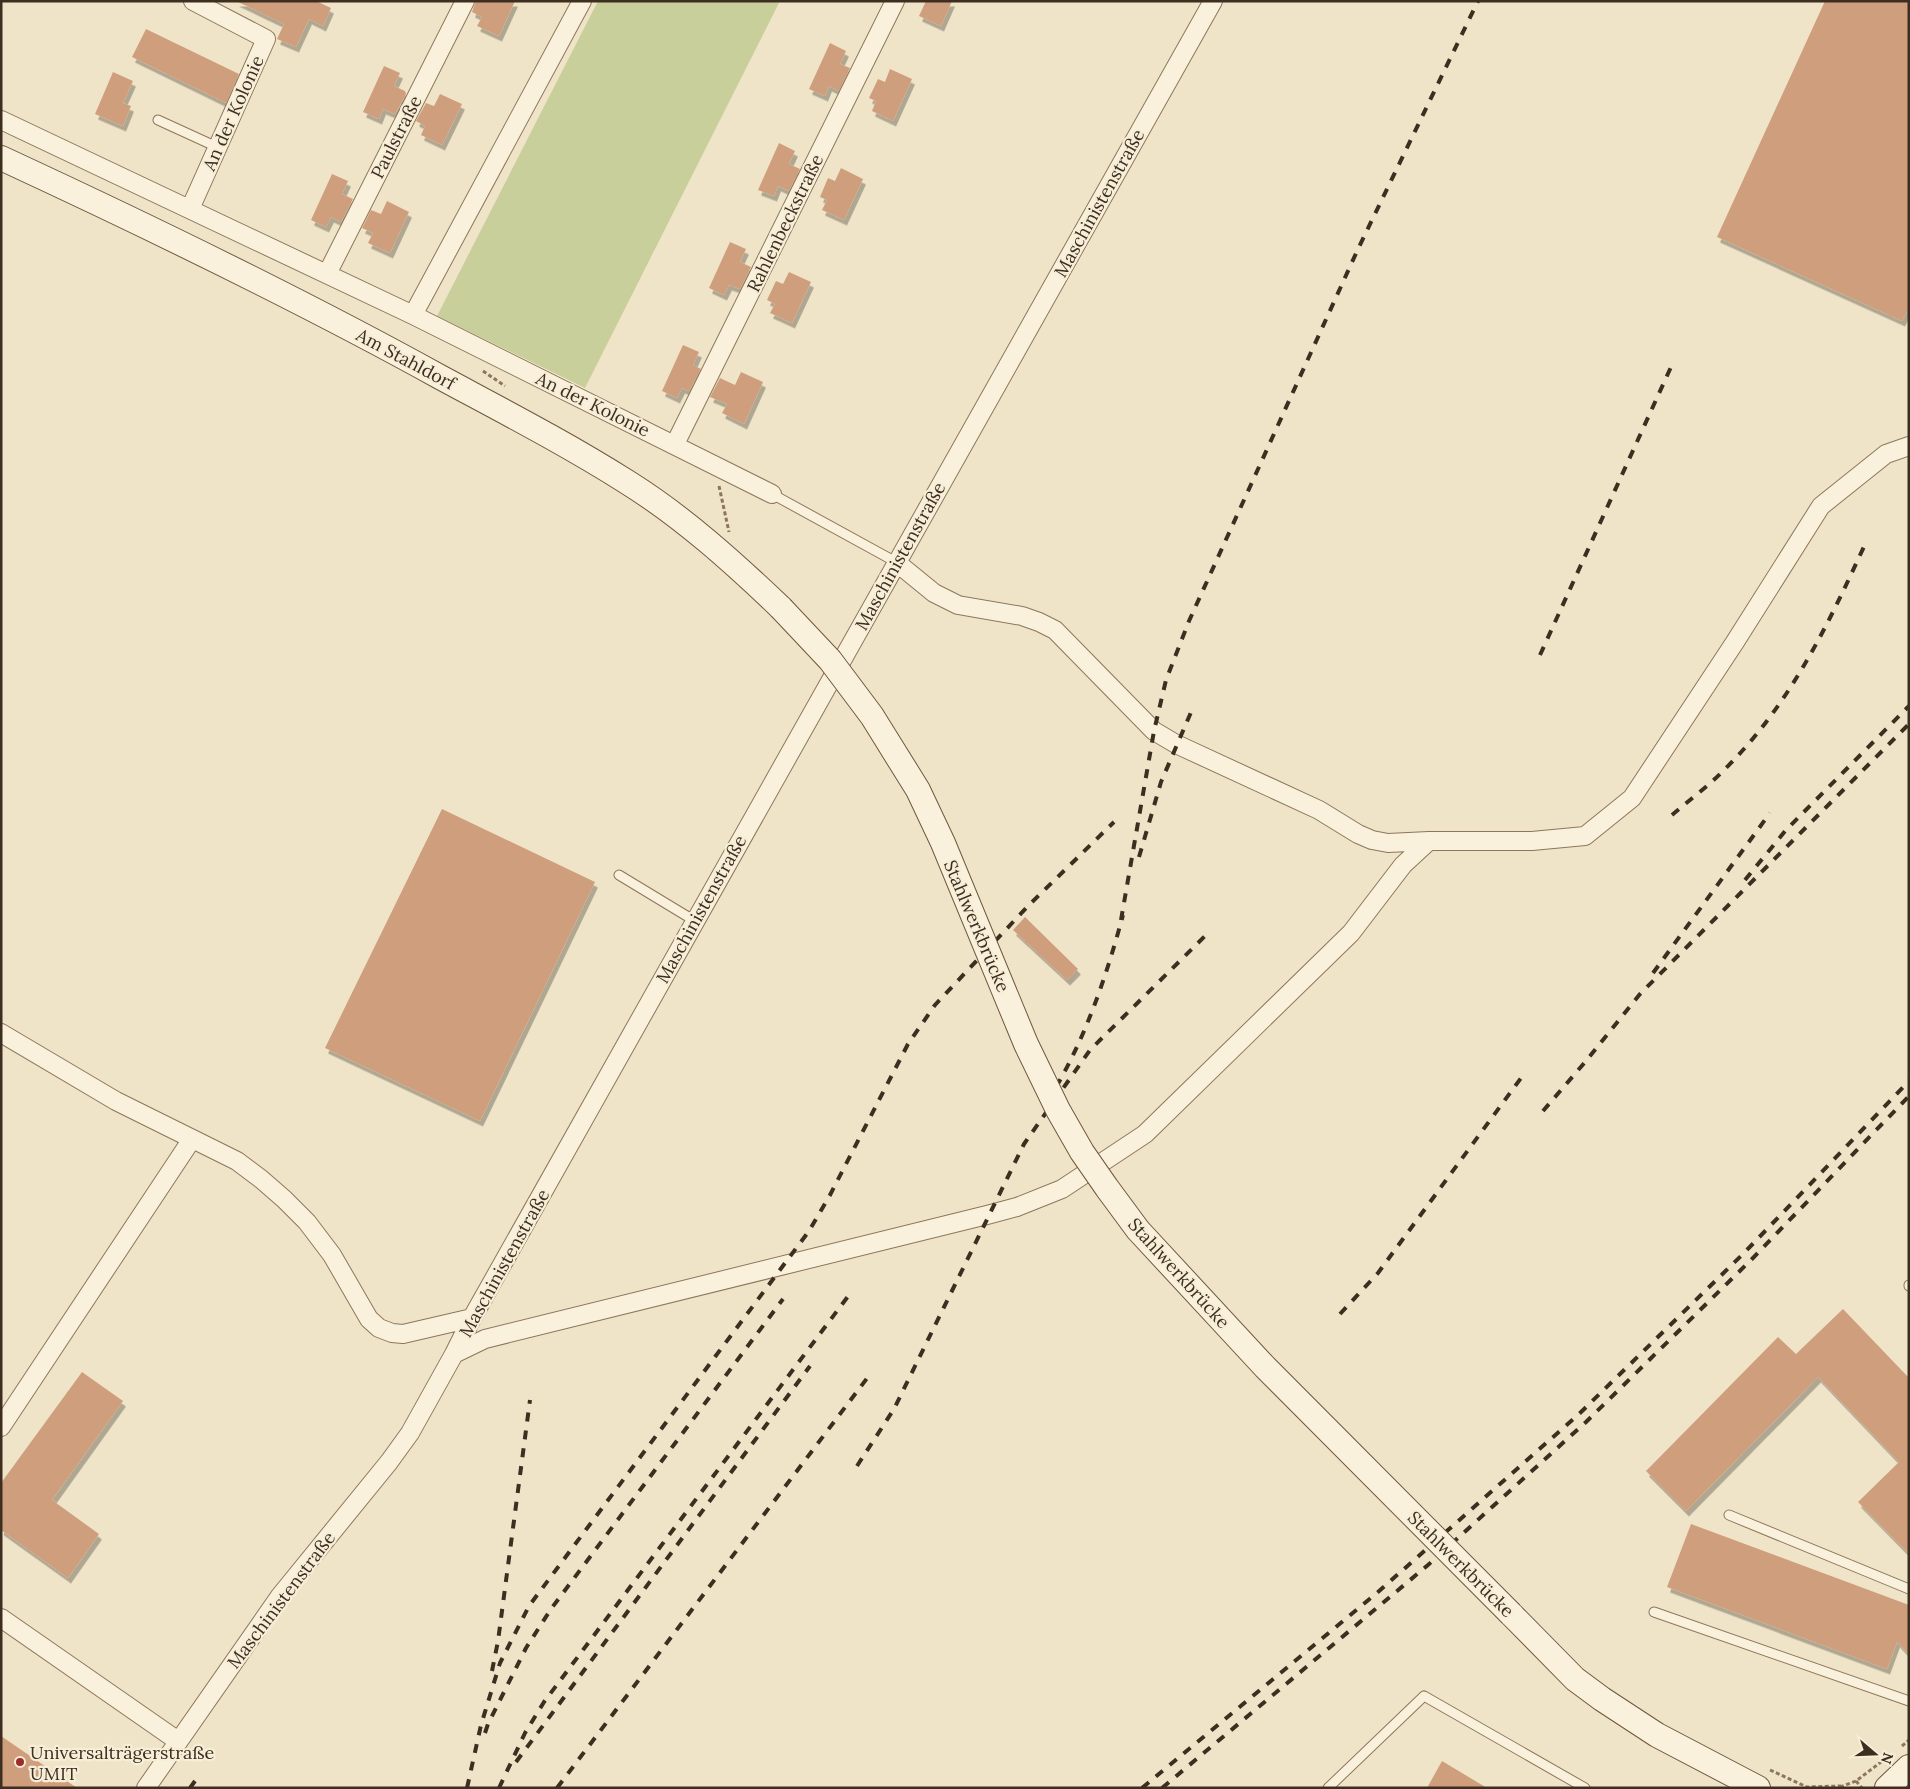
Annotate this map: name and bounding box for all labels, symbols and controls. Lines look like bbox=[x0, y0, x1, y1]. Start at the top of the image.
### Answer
street label: An der Kolonie bbox=[197, 52, 269, 175]
street label: Paulstraße bbox=[365, 92, 427, 182]
street label: Maschinistenstraße bbox=[1049, 125, 1149, 281]
street label: Rahlenbeckstraße bbox=[742, 150, 828, 296]
street label: Am Stahldorf bbox=[351, 323, 461, 396]
street label: An der Kolonie bbox=[531, 366, 654, 442]
street label: Maschinistenstraße bbox=[850, 478, 950, 634]
street label: Maschinistenstraße bbox=[651, 831, 751, 987]
street label: Stahlwerkbrücke bbox=[939, 857, 1015, 996]
street label: Maschinistenstraße bbox=[454, 1185, 554, 1341]
street label: Stahlwerkbrücke bbox=[1123, 1213, 1235, 1333]
street label: Stahlwerkbrücke bbox=[1403, 1506, 1519, 1622]
street label: Maschinistenstraße bbox=[222, 1527, 340, 1673]
north arrow bbox=[1850, 1729, 1900, 1779]
place label: Universalträgerstraße UMIT bbox=[30, 1741, 214, 1785]
text: N bbox=[1877, 1750, 1898, 1766]
marker: Universalträgerstraße UMIT bbox=[14, 1756, 26, 1768]

